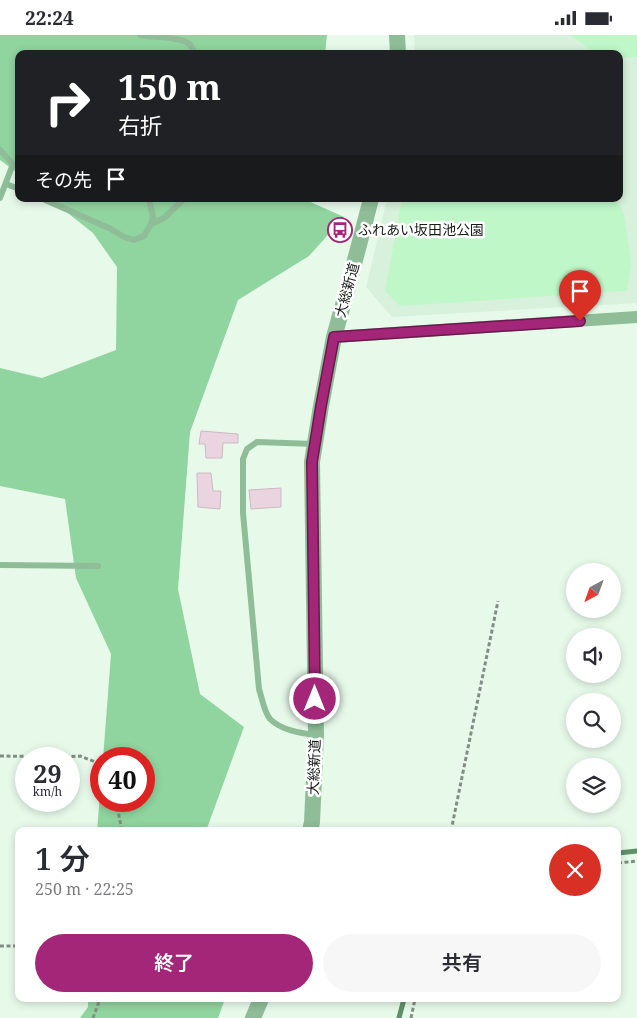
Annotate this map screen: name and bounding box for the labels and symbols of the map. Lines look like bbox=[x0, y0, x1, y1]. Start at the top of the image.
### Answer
bus stop icon: ふれあい坂田池公園 bbox=[327, 217, 353, 243]
place label: ふれあい坂田池公園 bbox=[358, 220, 484, 239]
street label: 大総新道 bbox=[330, 260, 363, 319]
pin bbox=[559, 270, 601, 321]
north arrow bbox=[566, 563, 621, 617]
position arrow bbox=[288, 672, 340, 724]
street label: 大総新道 bbox=[303, 739, 324, 795]
speed limit sign: 40 bbox=[90, 747, 155, 812]

